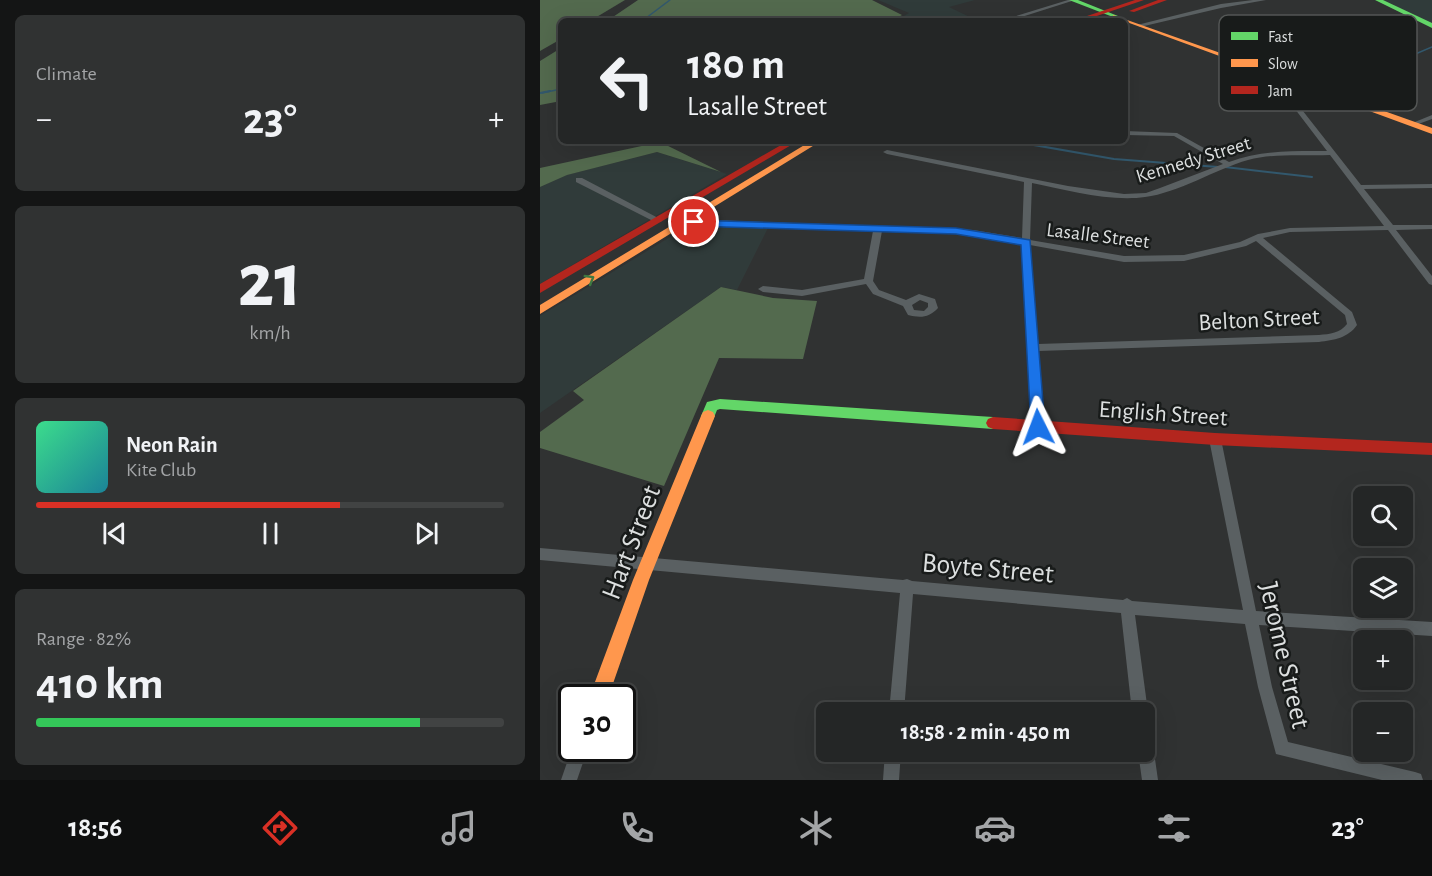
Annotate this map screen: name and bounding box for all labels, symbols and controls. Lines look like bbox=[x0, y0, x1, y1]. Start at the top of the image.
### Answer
legend bbox=[1219, 15, 1417, 111]
text: Fast bbox=[1268, 29, 1293, 45]
icon: left bbox=[588, 42, 666, 120]
text: 180 m bbox=[687, 44, 785, 86]
text: Slow bbox=[1268, 56, 1298, 72]
text: Climate bbox=[36, 64, 97, 84]
text: Jam bbox=[1268, 83, 1293, 99]
text: Lasalle Street bbox=[687, 93, 827, 120]
text: 23° bbox=[243, 97, 297, 142]
text: − bbox=[36, 103, 52, 136]
text: + bbox=[488, 103, 504, 136]
street label: Kennedy Street bbox=[1134, 133, 1254, 187]
pin bbox=[668, 196, 719, 247]
icon: arrive bbox=[677, 205, 710, 238]
street label: Lasalle Street bbox=[1045, 220, 1151, 252]
text: 21 bbox=[238, 243, 302, 321]
one-way arrow bbox=[584, 275, 594, 287]
street label: Belton Street bbox=[1198, 305, 1321, 335]
text: km/h bbox=[249, 323, 291, 343]
position arrow bbox=[1006, 395, 1070, 459]
street label: English Street bbox=[1098, 398, 1228, 430]
text: Neon Rain bbox=[126, 434, 218, 456]
text: Kite Club bbox=[126, 460, 196, 480]
street label: Hart Street bbox=[597, 482, 666, 604]
map controls bbox=[1353, 486, 1413, 762]
button: search bbox=[1353, 486, 1413, 546]
icon: previous bbox=[98, 517, 131, 550]
icon: pause bbox=[254, 517, 287, 550]
icon: next bbox=[410, 517, 443, 550]
street label: Boyte Street bbox=[921, 549, 1055, 589]
button: layers bbox=[1353, 558, 1413, 618]
street label: Jerome Street bbox=[1254, 580, 1315, 731]
text: Range · 82% bbox=[36, 629, 131, 649]
button: + bbox=[1353, 630, 1413, 690]
text: 410 km bbox=[36, 662, 164, 707]
speed limit sign: 30 bbox=[558, 684, 636, 762]
button: − bbox=[1353, 702, 1413, 762]
text: 18:58 · 2 min · 450 m bbox=[901, 721, 1070, 743]
icon: directions bbox=[259, 807, 301, 849]
icon: music bbox=[438, 807, 480, 849]
icon: phone bbox=[616, 807, 658, 849]
icon: climate bbox=[795, 807, 837, 849]
icon: car bbox=[974, 807, 1016, 849]
icon: filters bbox=[1153, 807, 1195, 849]
text: 18:56 bbox=[68, 814, 122, 841]
text: 23° bbox=[1331, 814, 1364, 841]

